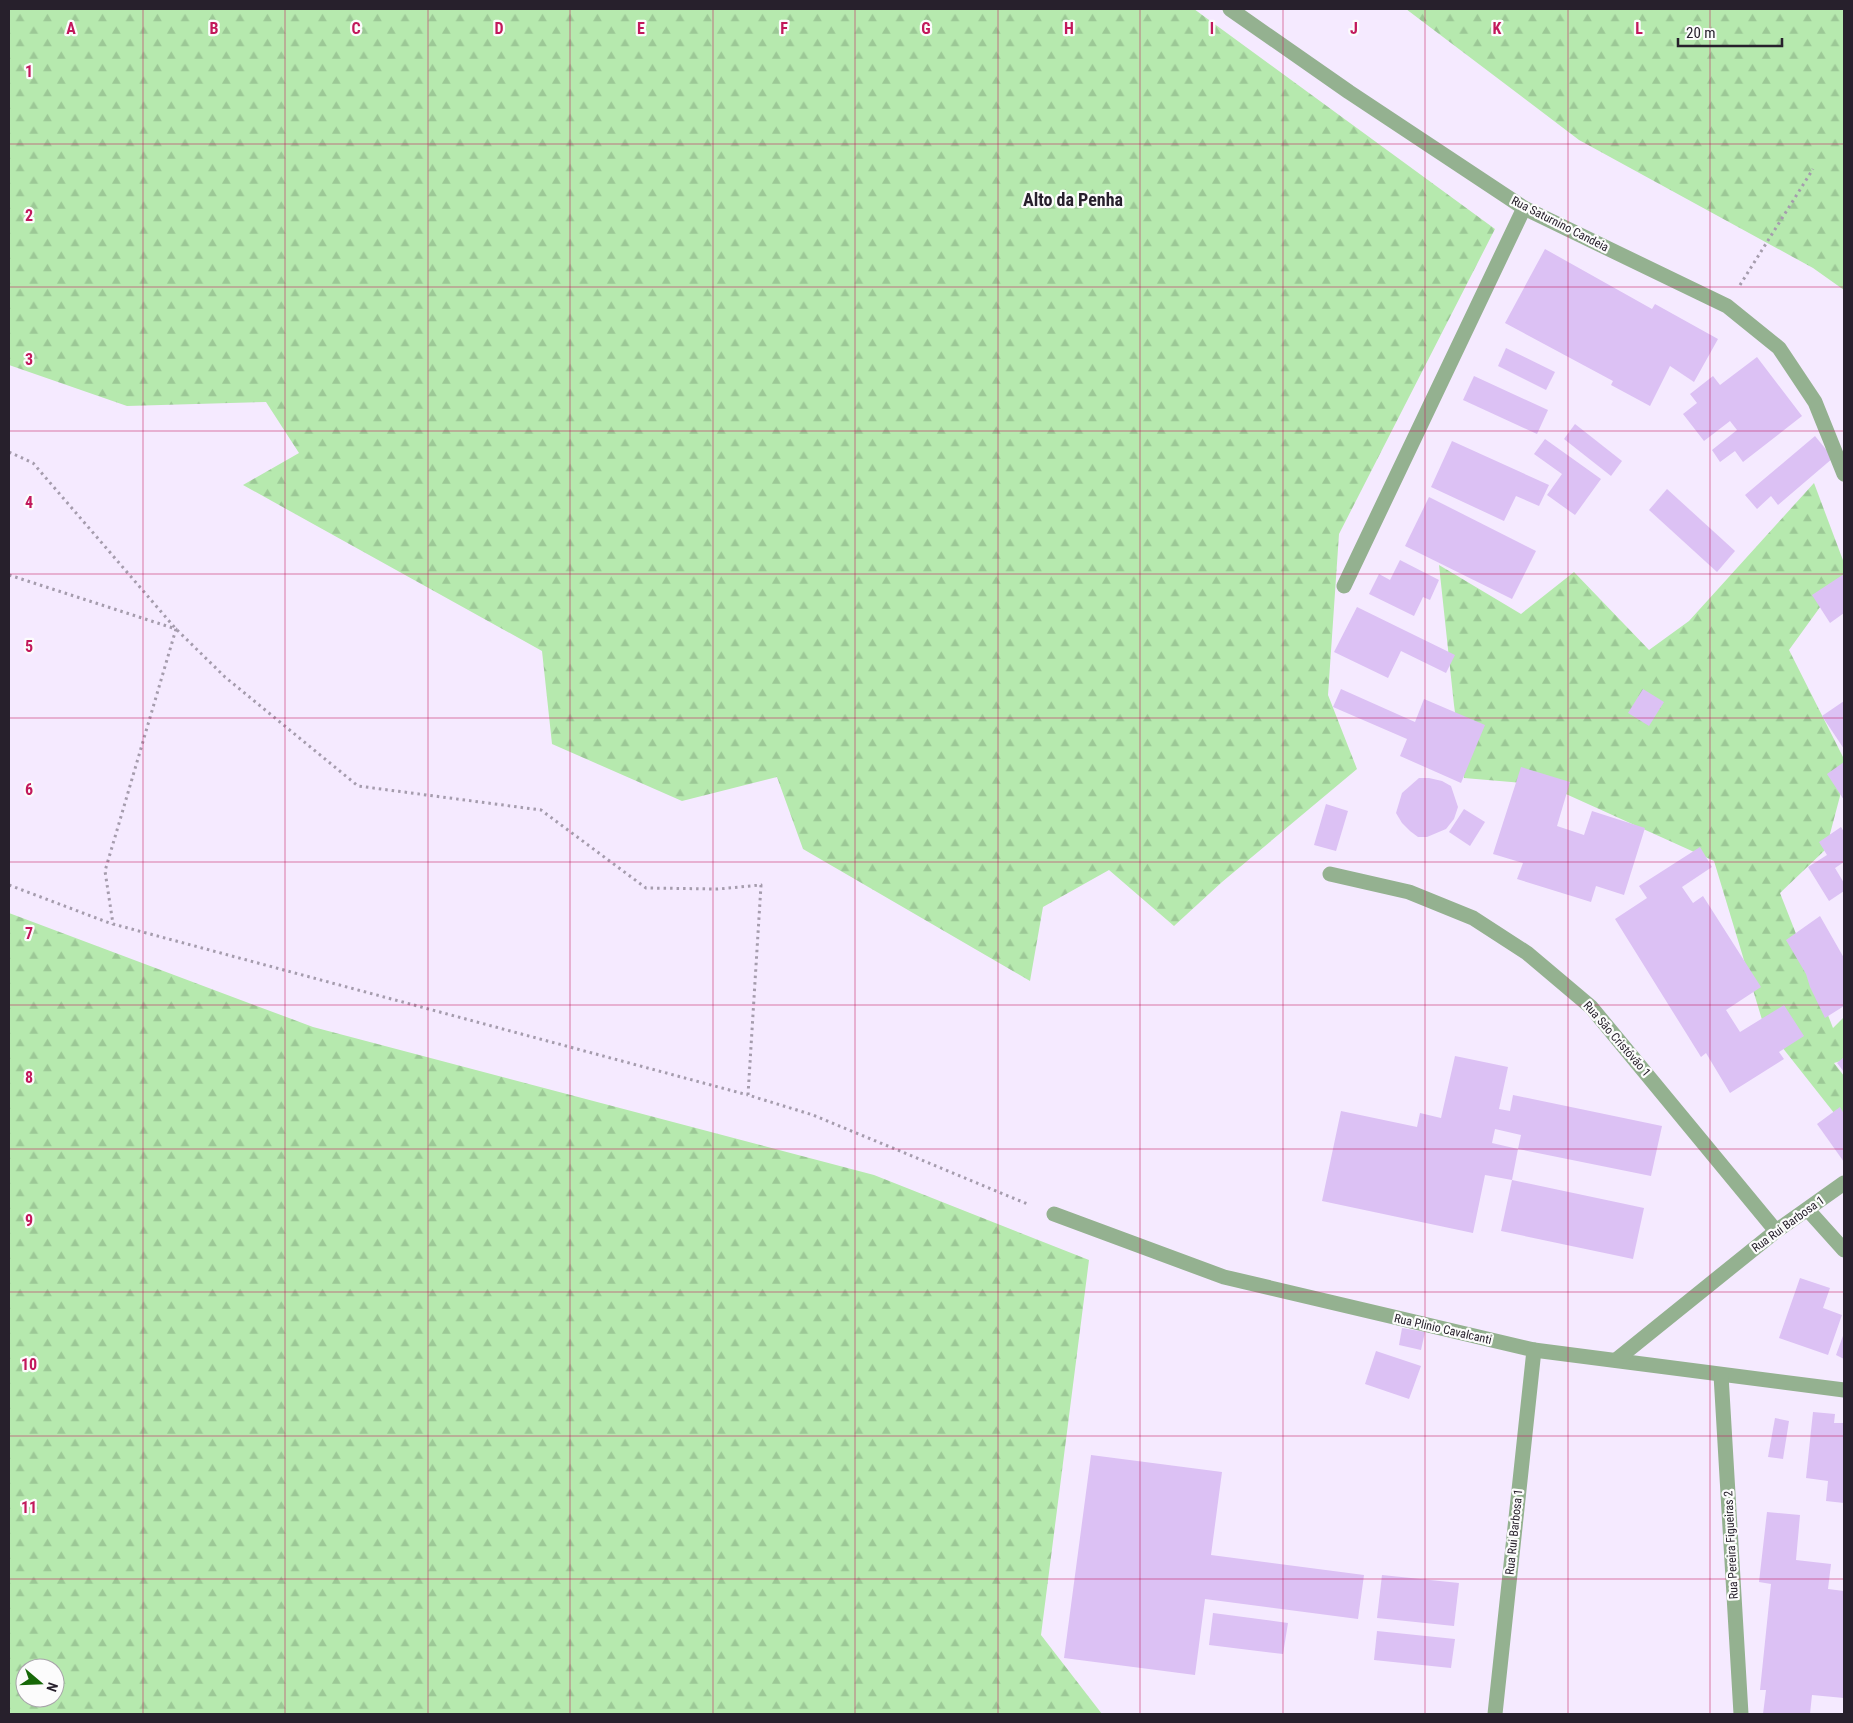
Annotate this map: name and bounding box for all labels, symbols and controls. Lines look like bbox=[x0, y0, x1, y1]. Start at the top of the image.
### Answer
scale bar bbox=[1678, 15, 1782, 47]
text: A bbox=[66, 19, 76, 38]
text: B bbox=[210, 19, 219, 38]
text: C bbox=[351, 19, 361, 38]
text: D bbox=[494, 19, 504, 38]
text: E bbox=[637, 19, 645, 38]
text: F bbox=[780, 19, 788, 38]
text: G bbox=[921, 19, 931, 38]
text: H bbox=[1064, 19, 1074, 38]
text: I bbox=[1210, 19, 1214, 38]
text: J bbox=[1350, 19, 1358, 38]
text: K bbox=[1493, 19, 1502, 38]
text: L bbox=[1635, 19, 1643, 38]
text: 20 m bbox=[1686, 24, 1716, 42]
text: 1 bbox=[25, 62, 33, 81]
district label: Alto da Penha bbox=[1023, 189, 1123, 210]
street label: Rua Saturnino Candeia bbox=[1509, 193, 1611, 255]
text: 2 bbox=[25, 206, 33, 225]
text: 3 bbox=[25, 350, 33, 369]
text: 4 bbox=[25, 493, 33, 512]
text: 5 bbox=[25, 637, 33, 656]
text: 6 bbox=[25, 780, 33, 799]
text: 7 bbox=[25, 924, 33, 943]
street label: Rua São Cristóvão 1 bbox=[1581, 999, 1653, 1079]
text: 8 bbox=[25, 1068, 33, 1087]
street label: Rua Rui Barbosa 1 bbox=[1749, 1193, 1827, 1255]
text: 9 bbox=[25, 1211, 33, 1230]
street label: Rua Plinio Cavalcanti bbox=[1393, 1311, 1493, 1347]
text: 10 bbox=[21, 1355, 37, 1374]
street label: Rua Rui Barbosa 1 bbox=[1503, 1488, 1525, 1576]
street label: Rua Pereira Figueiras 2 bbox=[1721, 1490, 1741, 1600]
text: 11 bbox=[21, 1498, 37, 1517]
north arrow bbox=[15, 1658, 65, 1708]
text: N bbox=[43, 1681, 61, 1694]

